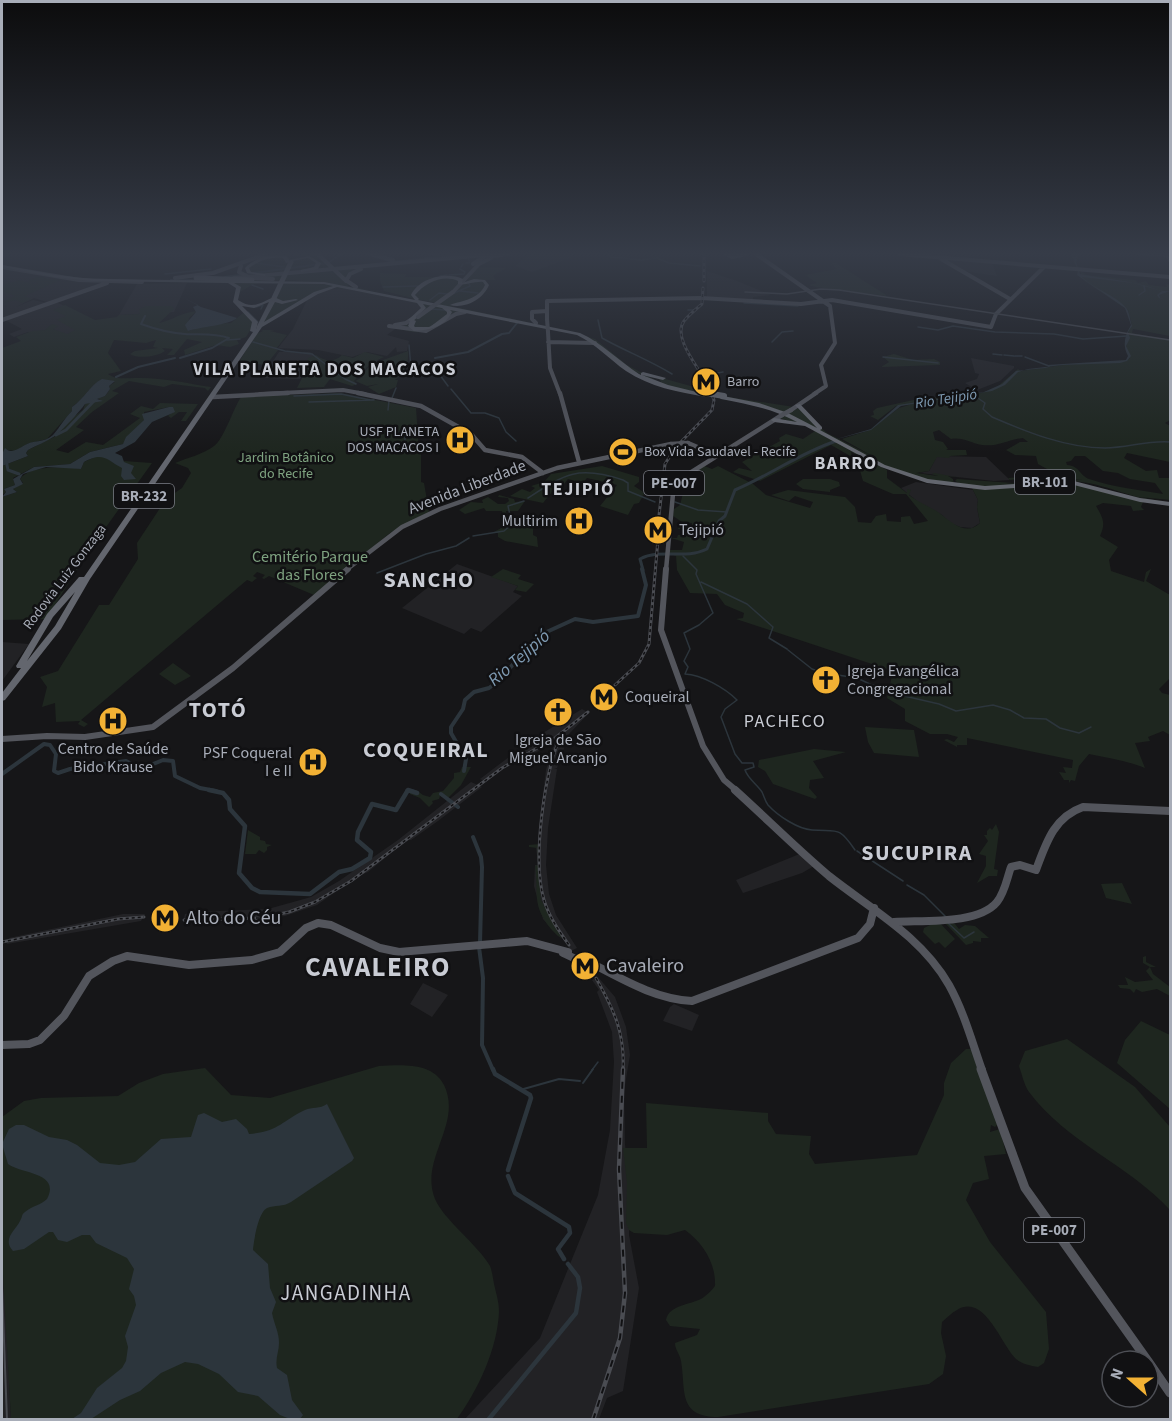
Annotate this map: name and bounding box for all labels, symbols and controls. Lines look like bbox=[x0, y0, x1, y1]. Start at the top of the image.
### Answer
district label: VILA PLANETA DOS MACACOS bbox=[192, 357, 457, 382]
metro station icon: Barro bbox=[690, 366, 722, 398]
place label: Barro bbox=[727, 372, 759, 392]
water label: Rio Tejipió bbox=[913, 384, 979, 414]
place label: USF PLANETA DOS MACACOS I bbox=[347, 422, 439, 458]
hospital icon: USF PLANETA DOS MACACOS I bbox=[444, 424, 476, 456]
sports icon: Box Vida Saudavel - Recife bbox=[607, 436, 639, 468]
place label: Box Vida Saudavel - Recife bbox=[644, 442, 796, 462]
park label: Jardim Botânico do Recife bbox=[238, 448, 334, 484]
district label: BARRO bbox=[814, 451, 878, 476]
street label: Avenida Liberdade bbox=[405, 454, 529, 520]
road number: BR-101 bbox=[1015, 470, 1075, 494]
road number: PE-007 bbox=[644, 471, 704, 495]
district label: TEJIPIÓ bbox=[541, 477, 615, 502]
road number: BR-232 bbox=[114, 484, 174, 508]
hospital icon: Multirim bbox=[563, 505, 595, 537]
place label: Multirim bbox=[501, 510, 558, 532]
metro station icon: Tejipió bbox=[642, 514, 674, 546]
place label: Tejipió bbox=[679, 519, 724, 541]
street label: Rodovia Luiz Gonzaga bbox=[19, 520, 111, 634]
park label: Cemitério Parque das Flores bbox=[252, 546, 368, 586]
district label: SANCHO bbox=[383, 564, 475, 596]
water label: Rio Tejipió bbox=[482, 624, 556, 692]
place label: Igreja Evangélica Congregacional bbox=[847, 660, 959, 700]
church icon: Igreja Evangélica Congregacional bbox=[810, 664, 842, 696]
metro station icon: Coqueiral bbox=[588, 681, 620, 713]
place label: Coqueiral bbox=[625, 686, 690, 708]
district label: TOTÓ bbox=[189, 694, 247, 726]
church icon: Igreja de São Miguel Arcanjo bbox=[542, 696, 574, 728]
hospital icon: Centro de Saúde Bido Krause bbox=[97, 705, 129, 737]
district label: PACHECO bbox=[744, 709, 826, 734]
place label: Igreja de São Miguel Arcanjo bbox=[509, 729, 607, 769]
district label: COQUEIRAL bbox=[363, 734, 489, 766]
place label: Centro de Saúde Bido Krause bbox=[58, 738, 168, 778]
place label: PSF Coqueral I e II bbox=[203, 742, 292, 782]
hospital icon: PSF Coqueral I e II bbox=[297, 746, 329, 778]
district label: SUCUPIRA bbox=[861, 837, 973, 869]
metro station icon: Alto do Céu bbox=[149, 902, 181, 934]
place label: Alto do Céu bbox=[186, 904, 281, 932]
district label: CAVALEIRO bbox=[305, 948, 451, 987]
metro station icon: Cavaleiro bbox=[569, 950, 601, 982]
place label: Cavaleiro bbox=[606, 952, 684, 980]
road number: PE-007 bbox=[1024, 1218, 1084, 1242]
district label: JANGADINHA bbox=[280, 1278, 412, 1308]
north arrow bbox=[1100, 1349, 1160, 1409]
text: N bbox=[1105, 1365, 1129, 1383]

